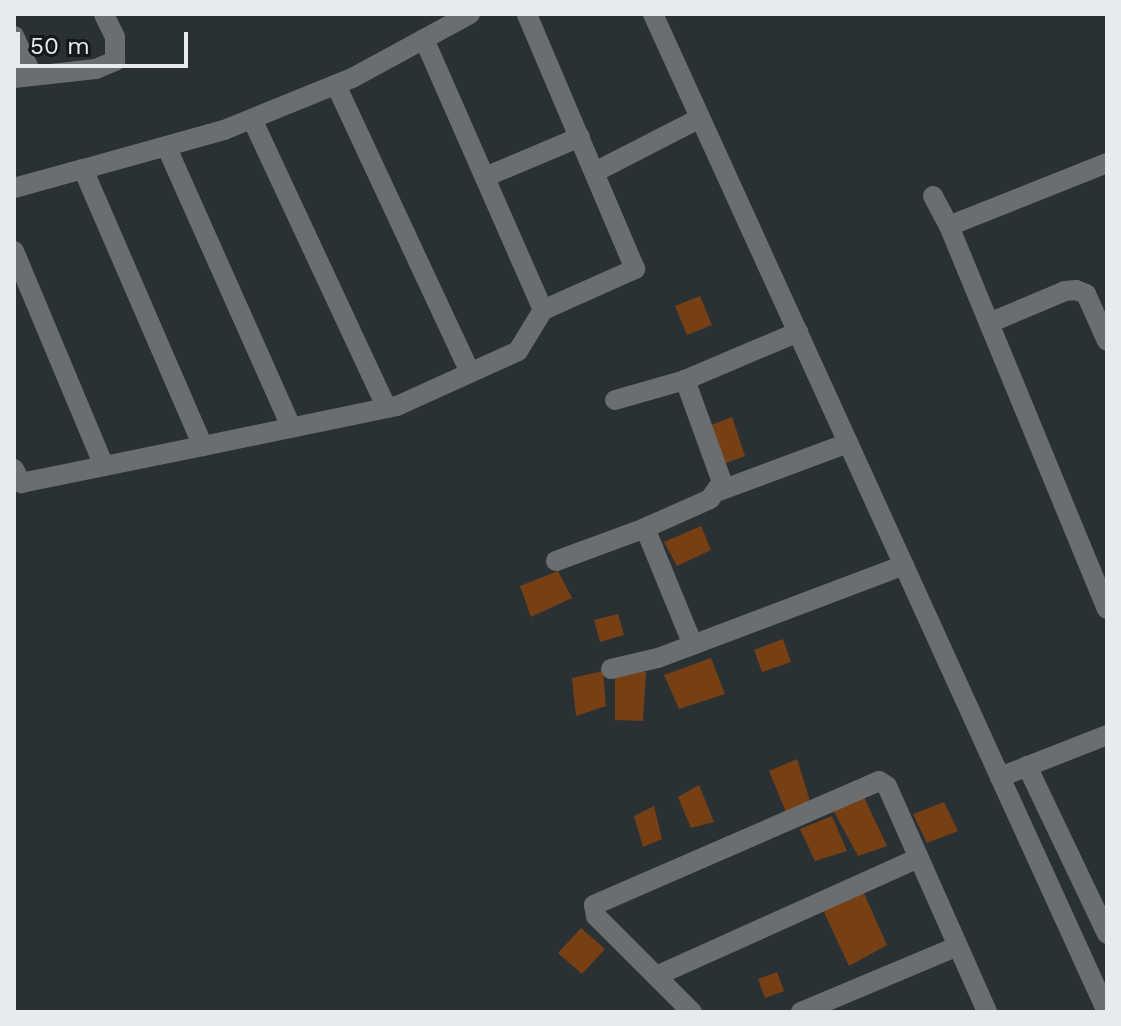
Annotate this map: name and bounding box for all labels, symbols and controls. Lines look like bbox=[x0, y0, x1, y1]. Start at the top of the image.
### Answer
scale bar bbox=[20, 16, 192, 66]
text: 50 m bbox=[30, 32, 90, 60]

